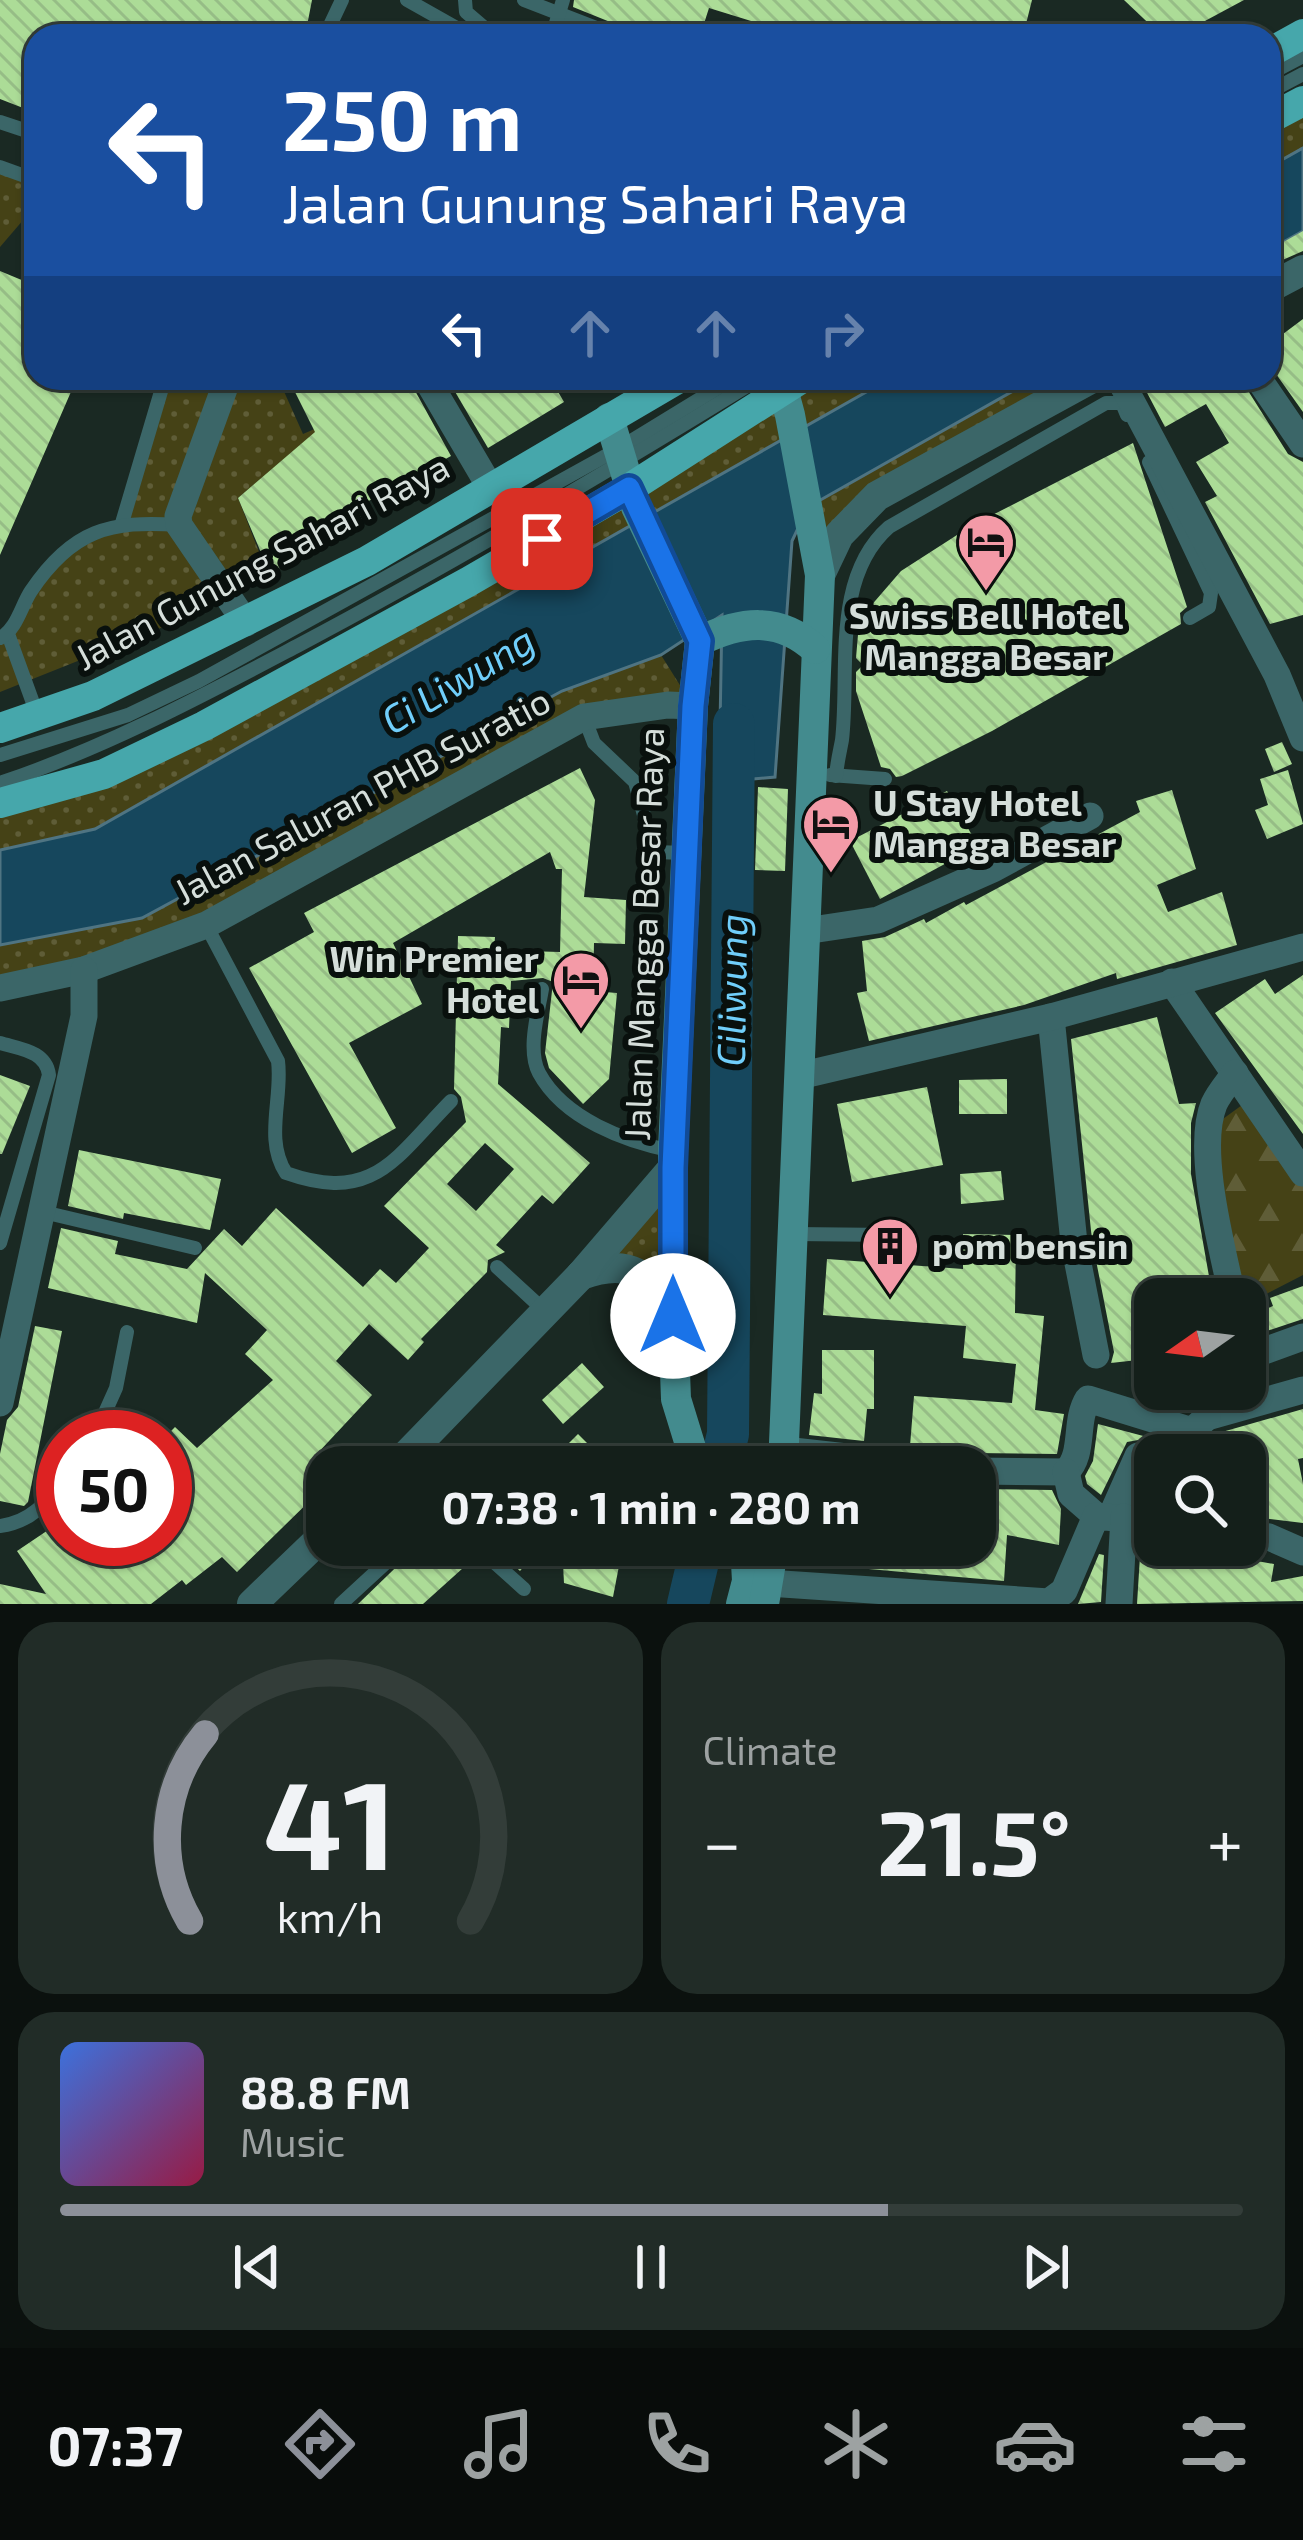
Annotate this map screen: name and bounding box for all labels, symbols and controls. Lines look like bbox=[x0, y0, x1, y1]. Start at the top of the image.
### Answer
text: 250 m bbox=[282, 67, 522, 168]
icon: left bbox=[84, 72, 240, 228]
text: Jalan Gunung Sahari Raya bbox=[282, 169, 909, 234]
icon: left bbox=[431, 300, 497, 366]
icon: ahead bbox=[557, 300, 623, 366]
icon: ahead bbox=[683, 300, 749, 366]
icon: right bbox=[809, 300, 875, 366]
street label: Jalan Gunung Sahari Raya bbox=[67, 444, 456, 678]
pin bbox=[491, 488, 593, 590]
icon: arrive bbox=[509, 506, 575, 572]
hotel icon: Swiss Bell Hotel Mangga Besar bbox=[955, 511, 1017, 593]
place label: Swiss Bell Hotel Mangga Besar bbox=[849, 593, 1123, 677]
water label: Ci Liwung bbox=[372, 615, 542, 743]
street label: Jalan Saluran PHB Suratio bbox=[166, 677, 557, 912]
street label: Jalan Mangga Besar Raya bbox=[614, 727, 671, 1141]
place label: U Stay Hotel Mangga Besar bbox=[873, 780, 1117, 864]
hotel icon: U Stay Hotel Mangga Besar bbox=[800, 793, 862, 875]
water label: Ciliwung bbox=[706, 913, 755, 1067]
place label: Win Premier Hotel bbox=[330, 936, 540, 1020]
hotel icon: Win Premier Hotel bbox=[550, 949, 612, 1031]
building icon: pom bensin bbox=[859, 1215, 921, 1297]
place label: pom bensin bbox=[932, 1223, 1128, 1266]
position arrow bbox=[610, 1253, 736, 1379]
north arrow bbox=[1134, 1278, 1266, 1410]
map controls bbox=[1134, 1278, 1266, 1566]
speed limit sign: 50 bbox=[36, 1410, 192, 1566]
button: search bbox=[1134, 1434, 1266, 1566]
text: 07:38 · 1 min · 280 m bbox=[442, 1479, 860, 1533]
text: Climate bbox=[703, 1726, 837, 1773]
text: 41 bbox=[264, 1745, 397, 1895]
text: 21.5° bbox=[877, 1786, 1071, 1894]
text: − bbox=[703, 1801, 741, 1880]
text: + bbox=[1207, 1801, 1243, 1880]
text: km/h bbox=[277, 1890, 383, 1942]
text: 88.8 FM bbox=[240, 2064, 411, 2118]
text: Music bbox=[240, 2118, 345, 2165]
icon: previous bbox=[224, 2234, 290, 2300]
icon: pause bbox=[618, 2234, 684, 2300]
icon: next bbox=[1013, 2234, 1079, 2300]
icon: directions bbox=[278, 2402, 362, 2486]
icon: music bbox=[457, 2402, 541, 2486]
icon: phone bbox=[635, 2402, 719, 2486]
icon: climate bbox=[814, 2402, 898, 2486]
icon: car bbox=[993, 2402, 1077, 2486]
icon: filters bbox=[1172, 2402, 1256, 2486]
text: 07:37 bbox=[47, 2412, 183, 2477]

